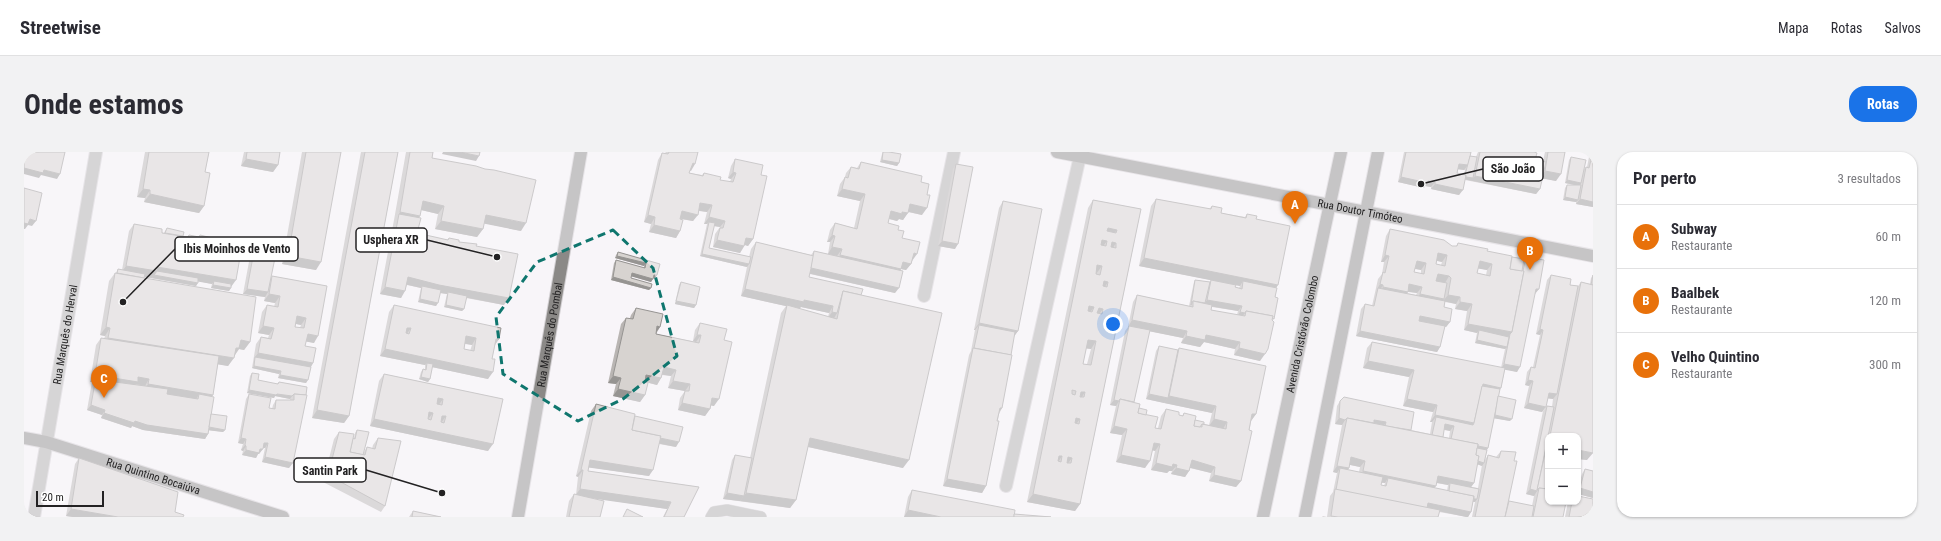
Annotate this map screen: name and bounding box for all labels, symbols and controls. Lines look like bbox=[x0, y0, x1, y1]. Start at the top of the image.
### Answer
text: Streetwise bbox=[20, 16, 101, 39]
text: Mapa bbox=[1778, 20, 1809, 36]
text: Rotas bbox=[1831, 20, 1863, 36]
text: Salvos bbox=[1885, 20, 1921, 36]
button: Rotas bbox=[1849, 86, 1917, 122]
text: Onde estamos bbox=[24, 88, 184, 121]
callout: São João bbox=[1483, 157, 1543, 181]
text: São João bbox=[1491, 162, 1535, 176]
text: Por perto bbox=[1633, 168, 1697, 188]
text: 3 resultados bbox=[1837, 171, 1901, 186]
pin: A bbox=[1282, 191, 1308, 224]
street label: Rua Doutor Timóteo bbox=[1317, 196, 1405, 226]
text: Subway bbox=[1671, 220, 1717, 238]
callout: Usphera XR bbox=[356, 228, 427, 252]
text: A bbox=[1642, 229, 1650, 244]
text: 60 m bbox=[1875, 229, 1901, 244]
text: Usphera XR bbox=[363, 233, 419, 247]
callout: Ibis Moinhos de Vento bbox=[175, 237, 298, 261]
pin: B bbox=[1517, 237, 1543, 270]
text: Restaurante bbox=[1671, 238, 1732, 253]
text: Ibis Moinhos de Vento bbox=[184, 242, 290, 256]
street label: Avenida Cristóvão Colombo bbox=[1283, 274, 1321, 394]
street label: Rua Marquês do Pombal bbox=[534, 281, 565, 388]
street label: Rua Marquês do Herval bbox=[50, 284, 80, 385]
text: Baalbek bbox=[1671, 284, 1719, 302]
text: B bbox=[1642, 293, 1650, 308]
text: 120 m bbox=[1869, 293, 1901, 308]
text: Restaurante bbox=[1671, 302, 1732, 317]
your location bbox=[1103, 314, 1123, 334]
text: Velho Quintino bbox=[1671, 348, 1759, 366]
text: C bbox=[1642, 357, 1650, 372]
text: 300 m bbox=[1869, 357, 1901, 372]
pin: C bbox=[91, 365, 117, 398]
text: Restaurante bbox=[1671, 366, 1732, 381]
map controls bbox=[1545, 433, 1581, 505]
button: + bbox=[1545, 433, 1581, 469]
street label: Rua Quintino Bocaiúva bbox=[105, 455, 202, 497]
callout: Santin Park bbox=[294, 458, 366, 482]
text: Santin Park bbox=[302, 464, 358, 478]
button: − bbox=[1545, 469, 1581, 505]
scale bar bbox=[36, 489, 104, 508]
text: 20 m bbox=[42, 491, 64, 504]

